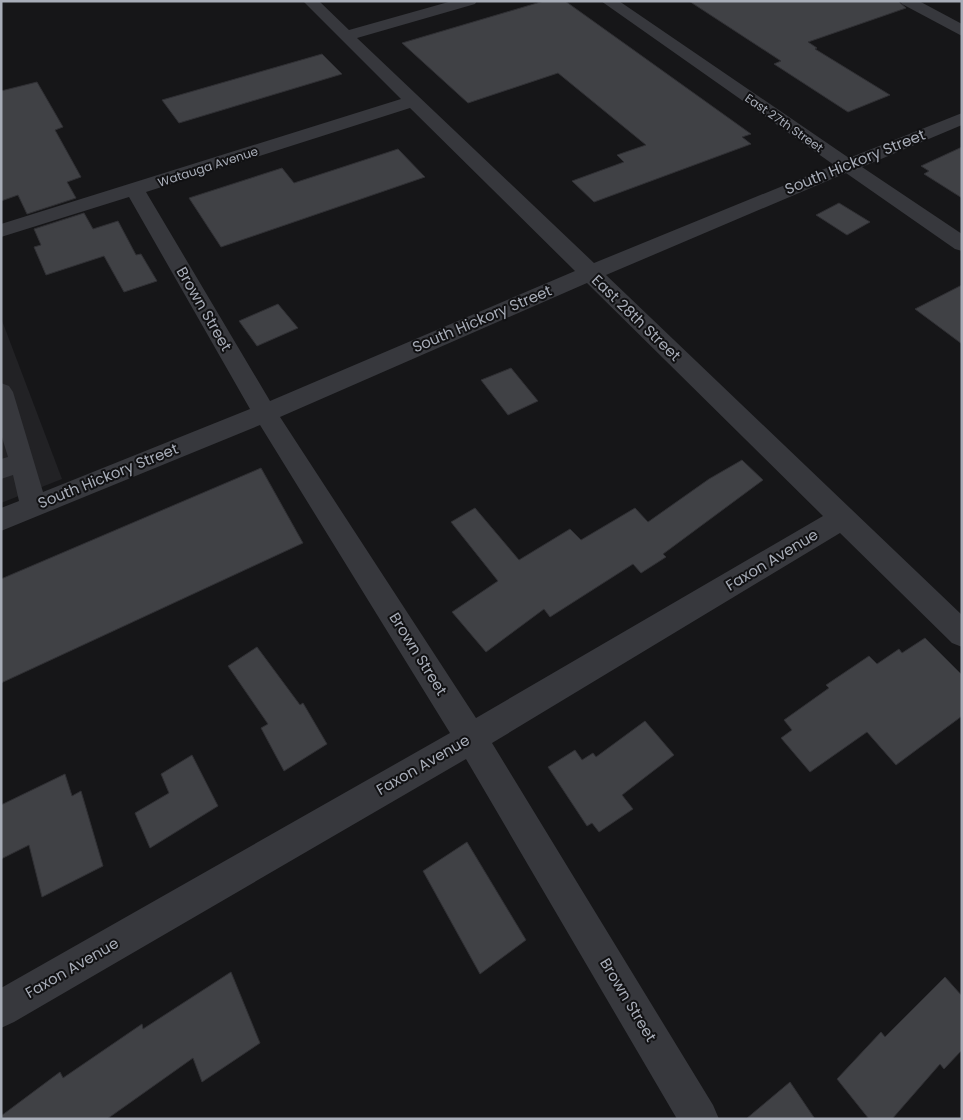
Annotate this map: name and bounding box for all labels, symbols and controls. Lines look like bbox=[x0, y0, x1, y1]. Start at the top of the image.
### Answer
street label: East 27th Street bbox=[742, 89, 827, 156]
street label: South Hickory Street bbox=[782, 124, 928, 199]
street label: Watauga Avenue bbox=[156, 142, 260, 191]
street label: Brown Street bbox=[172, 263, 237, 355]
street label: East 28th Street bbox=[587, 270, 685, 366]
street label: South Hickory Street bbox=[409, 280, 555, 357]
street label: South Hickory Street bbox=[35, 438, 181, 513]
street label: Faxon Avenue bbox=[722, 524, 822, 595]
street label: Brown Street bbox=[385, 608, 452, 699]
street label: Faxon Avenue bbox=[372, 729, 473, 800]
street label: Faxon Avenue bbox=[21, 932, 122, 1003]
street label: Brown Street bbox=[595, 954, 662, 1046]

